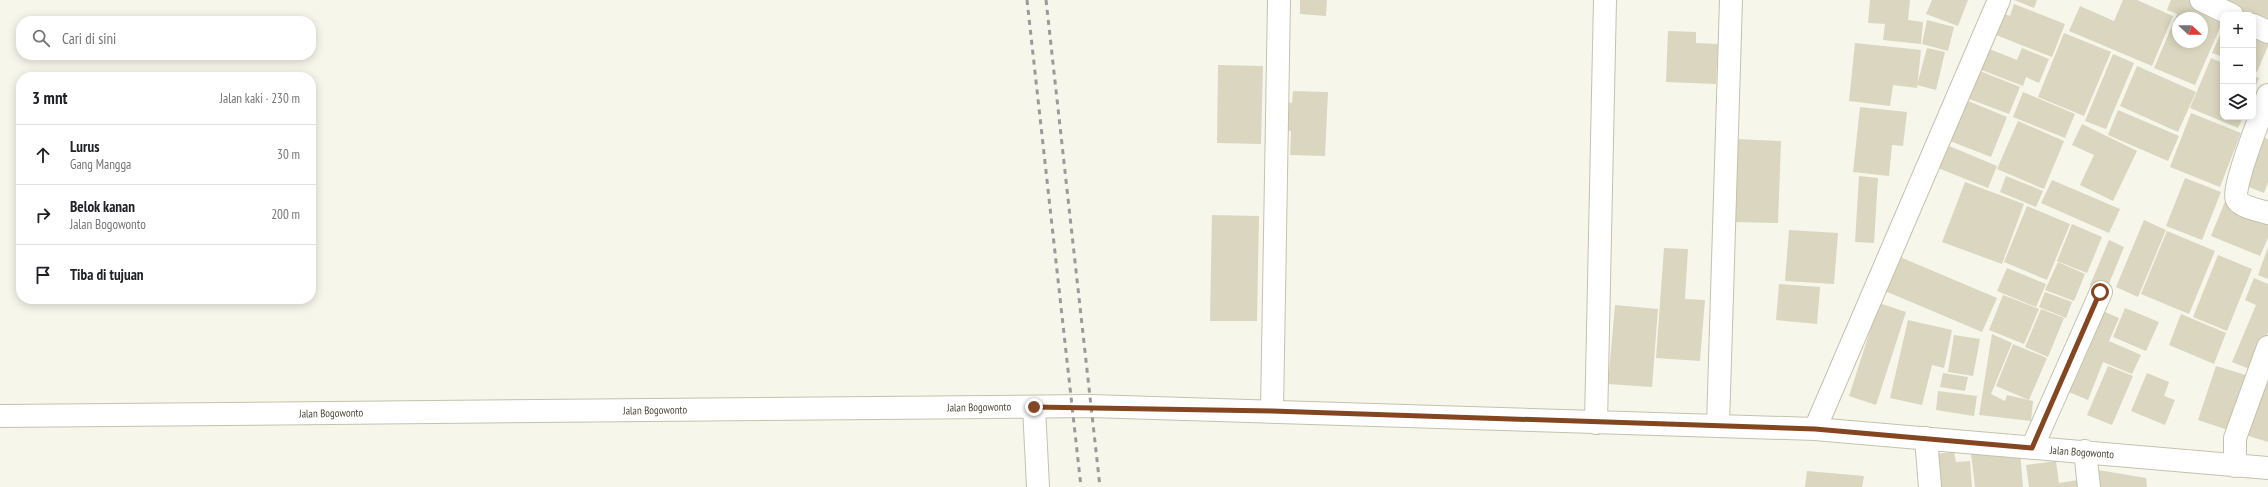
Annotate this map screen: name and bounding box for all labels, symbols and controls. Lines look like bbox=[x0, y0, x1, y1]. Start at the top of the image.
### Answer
north arrow bbox=[2172, 12, 2208, 48]
map controls bbox=[2220, 12, 2256, 120]
button: + bbox=[2220, 12, 2256, 48]
search box bbox=[16, 16, 316, 60]
icon: search bbox=[30, 27, 52, 49]
text: Cari di sini bbox=[62, 29, 116, 48]
button: − bbox=[2220, 48, 2256, 84]
button: layers bbox=[2220, 84, 2256, 120]
text: 3 mnt bbox=[32, 87, 67, 109]
text: Jalan kaki · 230 m bbox=[220, 90, 300, 107]
text: Lurus bbox=[70, 137, 99, 156]
icon: ahead bbox=[32, 144, 54, 166]
text: 30 m bbox=[277, 146, 300, 163]
text: Gang Mangga bbox=[70, 156, 131, 173]
text: Belok kanan bbox=[70, 197, 135, 216]
icon: right bbox=[32, 204, 54, 226]
text: 200 m bbox=[271, 206, 300, 223]
text: Jalan Bogowonto bbox=[70, 216, 146, 233]
icon: arrive bbox=[32, 264, 54, 286]
text: Tiba di tujuan bbox=[70, 265, 144, 284]
route start bbox=[2091, 283, 2109, 301]
route end bbox=[1025, 398, 1043, 416]
street label: Jalan Bogowonto bbox=[946, 399, 1011, 415]
street label: Jalan Bogowonto bbox=[622, 402, 687, 418]
street label: Jalan Bogowonto bbox=[298, 405, 363, 421]
street label: Jalan Bogowonto bbox=[2048, 443, 2115, 461]

